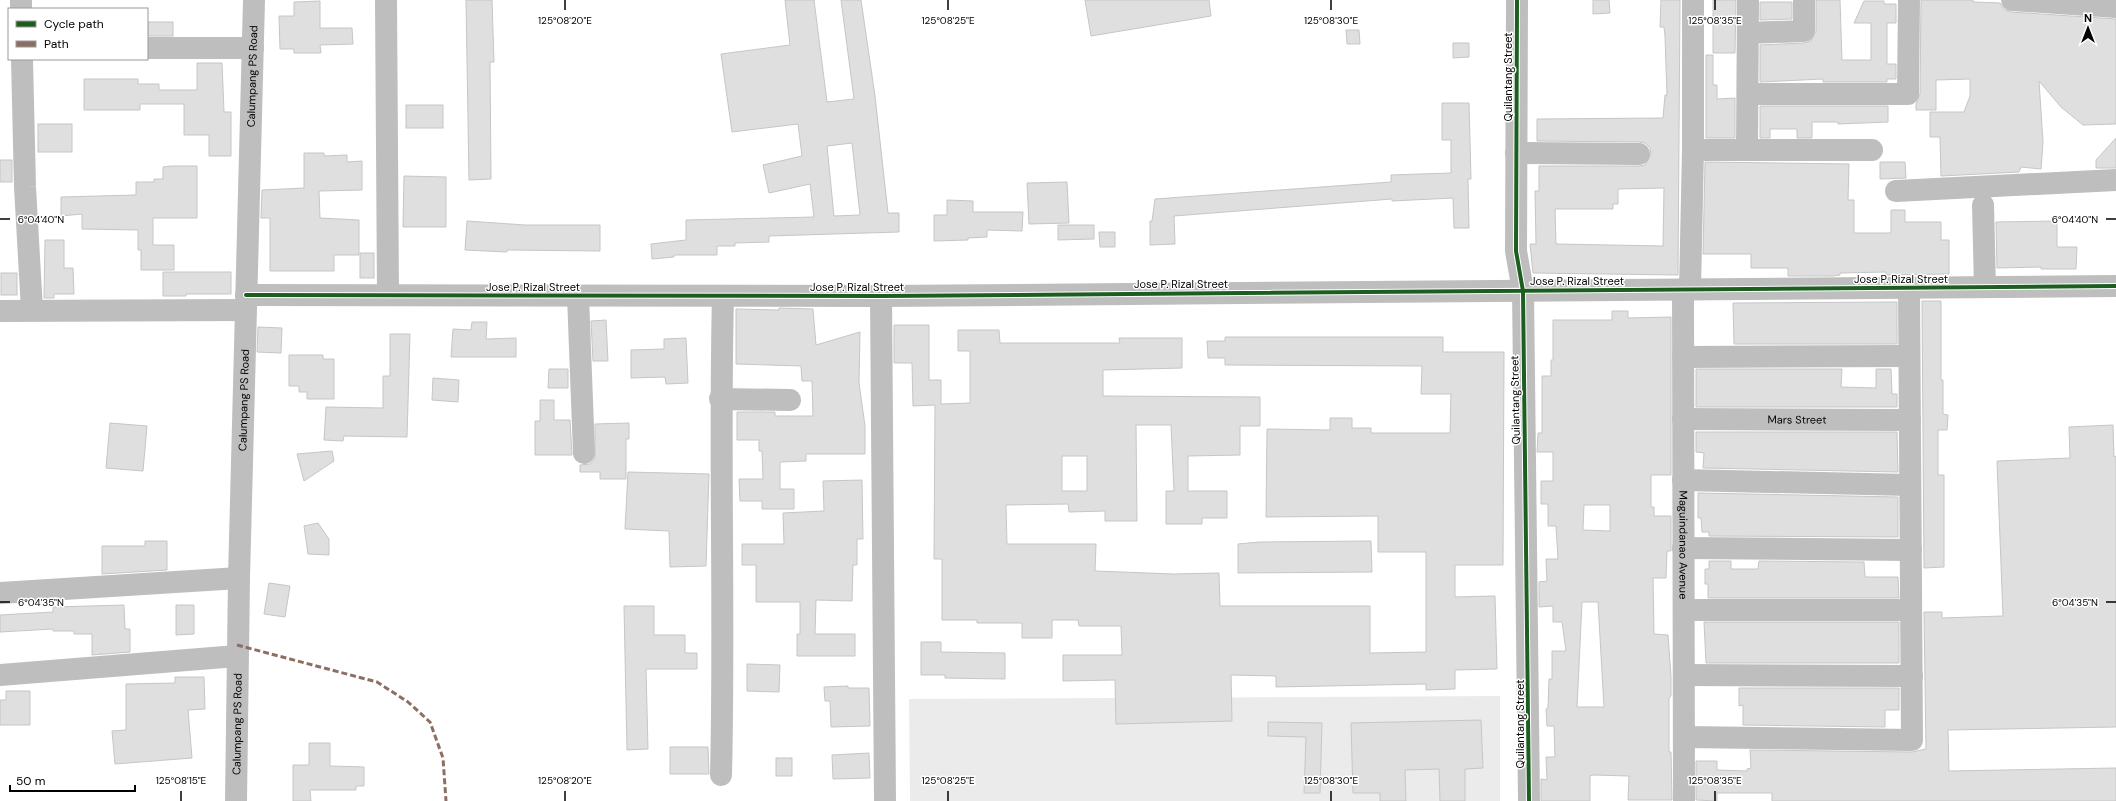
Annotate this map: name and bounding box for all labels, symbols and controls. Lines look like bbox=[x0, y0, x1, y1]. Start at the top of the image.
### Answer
legend bbox=[8, 8, 148, 60]
north arrow bbox=[2068, 8, 2108, 48]
text: N bbox=[2084, 11, 2092, 25]
text: 125°08'20"E bbox=[538, 14, 592, 27]
text: 125°08'25"E bbox=[921, 14, 975, 27]
text: 125°08'30"E bbox=[1304, 14, 1358, 27]
text: 125°08'35"E bbox=[1688, 14, 1742, 27]
text: Cycle path bbox=[44, 16, 104, 32]
street label: Calumpang PS Road bbox=[244, 25, 260, 127]
street label: Quilantang Street bbox=[1501, 32, 1515, 122]
text: Path bbox=[44, 36, 69, 52]
text: 6°04'40"N bbox=[18, 213, 64, 226]
text: 6°04'40"N bbox=[2052, 213, 2098, 226]
street label: Jose P. Rizal Street bbox=[1854, 272, 1948, 286]
street label: Jose P. Rizal Street bbox=[1530, 274, 1624, 288]
street label: Jose P. Rizal Street bbox=[1134, 277, 1228, 291]
street label: Jose P. Rizal Street bbox=[486, 280, 580, 294]
street label: Jose P. Rizal Street bbox=[810, 280, 904, 294]
street label: Calumpang PS Road bbox=[235, 349, 252, 451]
street label: Quilantang Street bbox=[1507, 355, 1523, 445]
street label: Mars Street bbox=[1767, 412, 1827, 427]
street label: Maguindanao Avenue bbox=[1676, 491, 1691, 599]
text: 6°04'35"N bbox=[18, 596, 64, 609]
text: 6°04'35"N bbox=[2052, 596, 2098, 609]
street label: Calumpang PS Road bbox=[229, 673, 245, 775]
street label: Quilantang Street bbox=[1513, 679, 1527, 769]
scale bar bbox=[10, 767, 135, 793]
text: 50 m bbox=[16, 773, 45, 789]
text: 125°08'15"E bbox=[156, 774, 207, 787]
text: 125°08'20"E bbox=[538, 774, 592, 787]
text: 125°08'25"E bbox=[921, 774, 975, 787]
text: 125°08'30"E bbox=[1304, 774, 1358, 787]
text: 125°08'35"E bbox=[1688, 774, 1742, 787]

